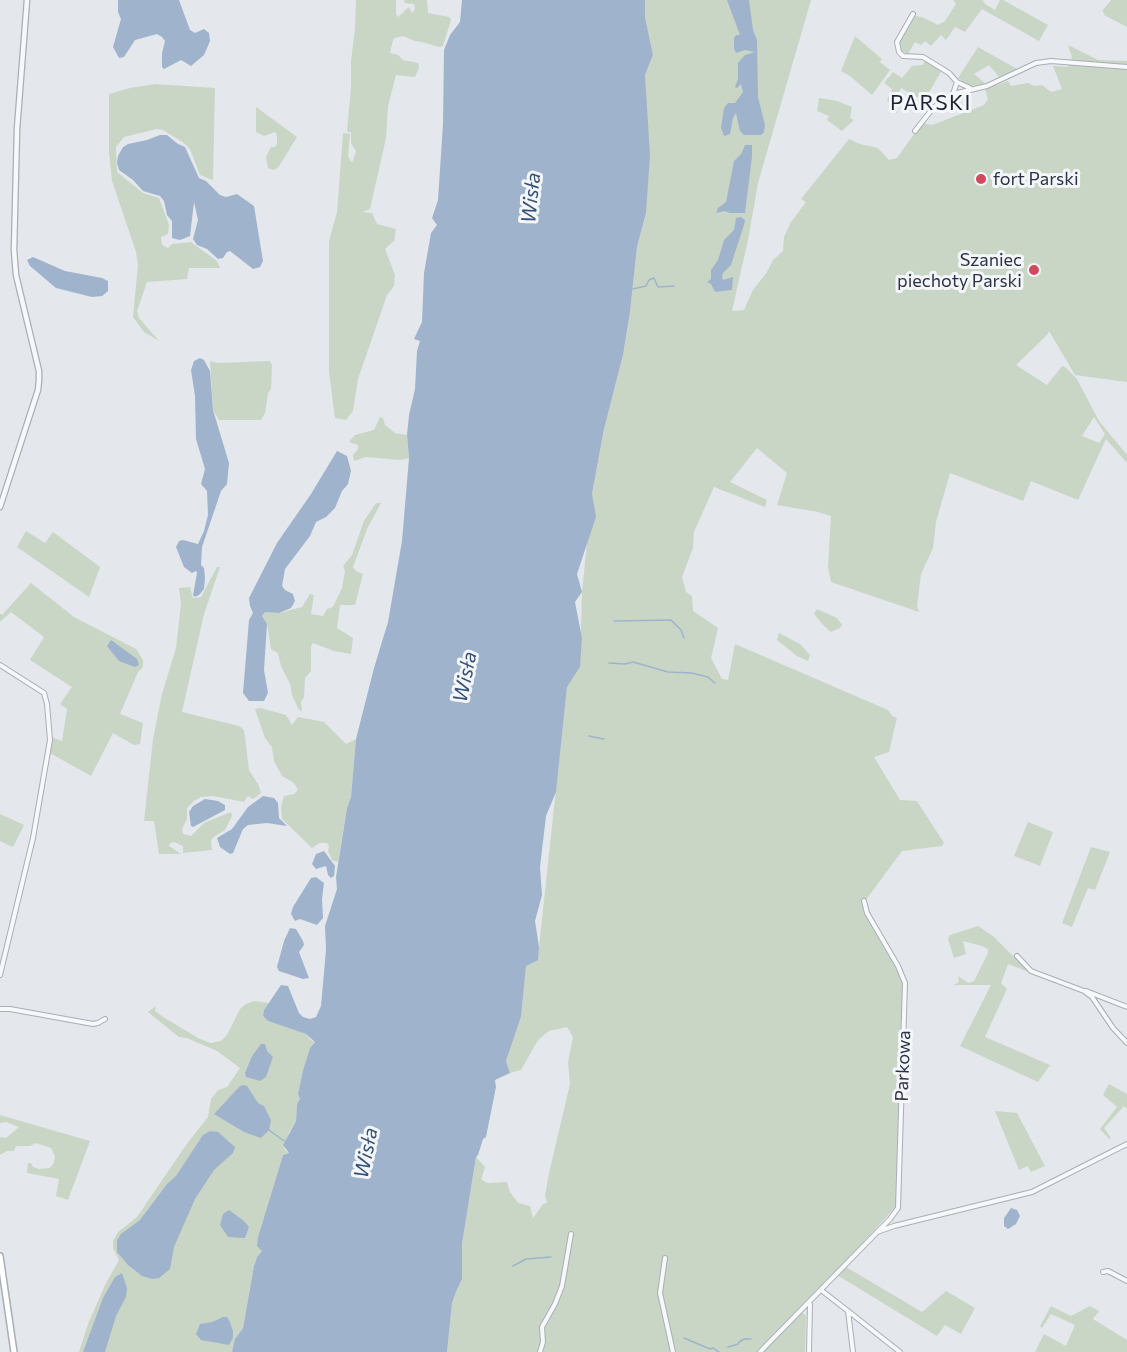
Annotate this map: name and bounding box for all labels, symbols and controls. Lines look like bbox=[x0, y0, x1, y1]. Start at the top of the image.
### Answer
district label: PARSKI bbox=[890, 90, 972, 116]
place label: fort Parski bbox=[993, 168, 1079, 190]
water label: Wisła bbox=[516, 171, 546, 225]
marker: fort Parski bbox=[974, 172, 988, 186]
place label: Szaniec piechoty Parski bbox=[897, 249, 1022, 292]
marker: Szaniec piechoty Parski bbox=[1027, 263, 1041, 277]
water label: Wisła bbox=[448, 649, 482, 705]
street label: Parkowa bbox=[891, 1030, 915, 1102]
water label: Wisła bbox=[349, 1125, 383, 1181]

